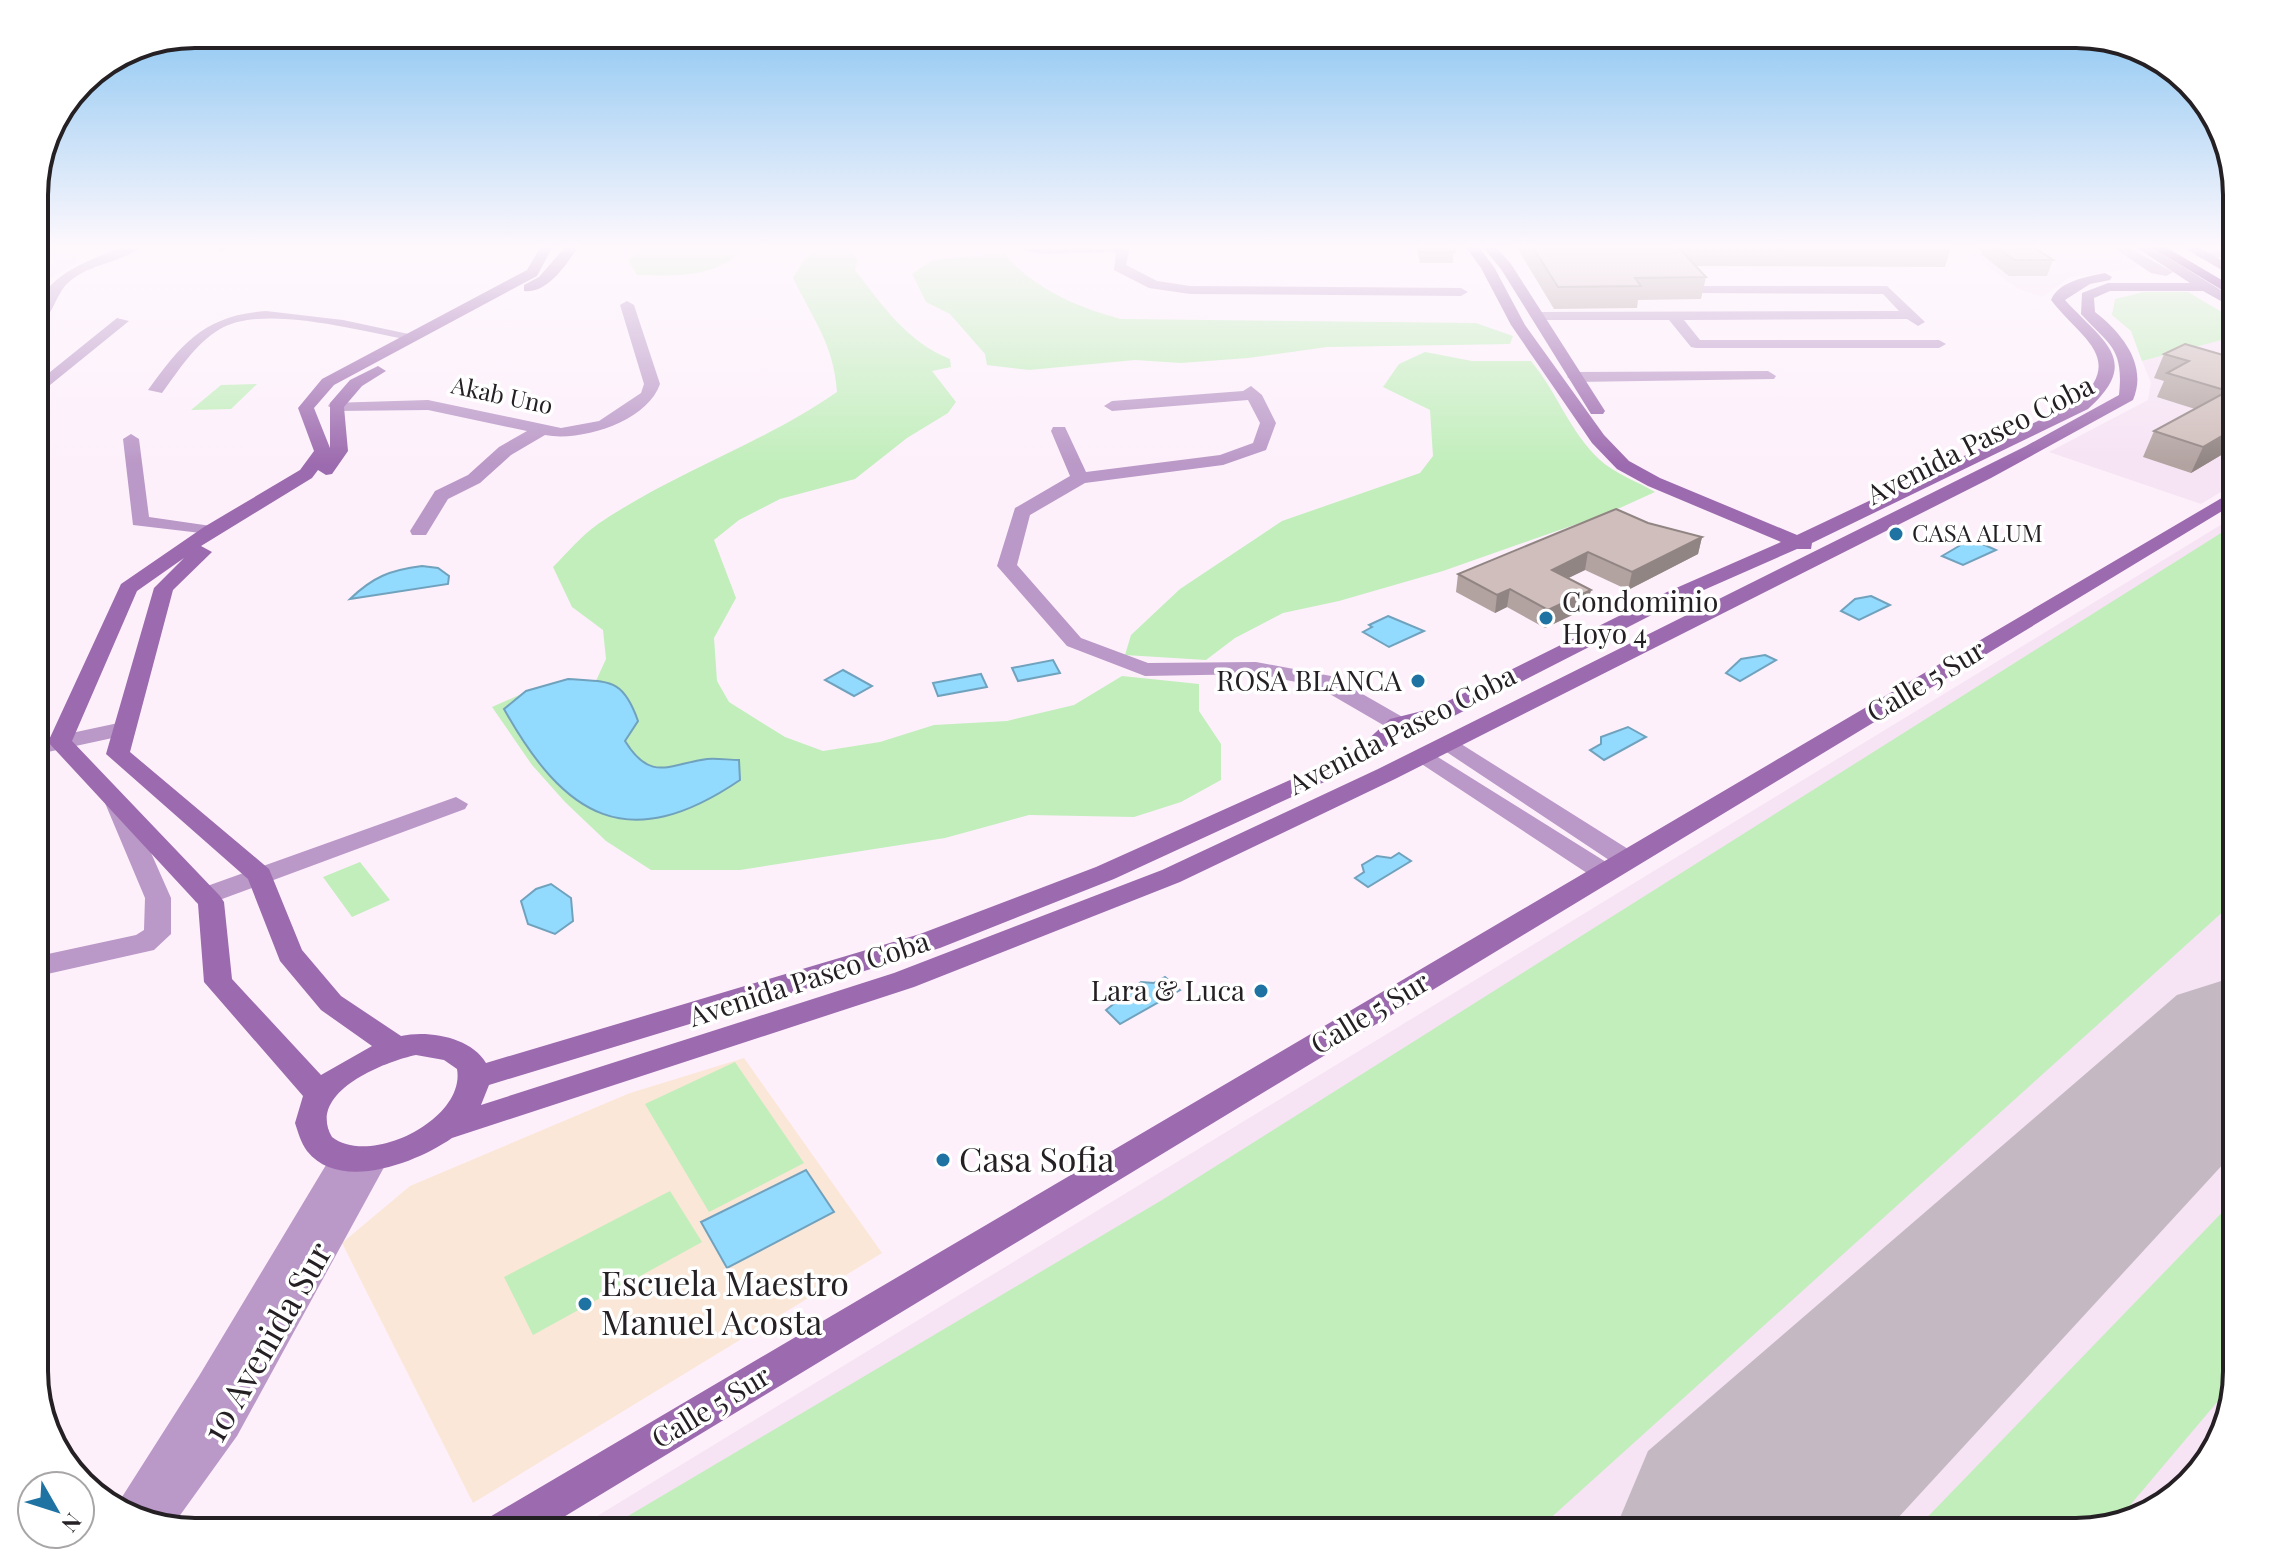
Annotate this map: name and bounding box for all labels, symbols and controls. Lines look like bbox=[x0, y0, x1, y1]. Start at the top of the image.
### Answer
street label: Avenida Paseo Coba bbox=[1858, 365, 2099, 512]
street label: Akab Uno bbox=[448, 367, 556, 420]
place label: CASA ALUM bbox=[1912, 516, 2043, 548]
marker: CASA ALUM bbox=[1887, 525, 1905, 543]
place label: Condominio Hoyo 4 bbox=[1562, 582, 1718, 651]
marker: Condominio Hoyo 4 bbox=[1537, 609, 1555, 627]
street label: Calle 5 Sur bbox=[1859, 630, 1992, 730]
street label: Avenida Paseo Coba bbox=[1280, 655, 1521, 802]
place label: ROSA BLANCA bbox=[1216, 661, 1402, 698]
marker: ROSA BLANCA bbox=[1409, 672, 1427, 690]
street label: Avenida Paseo Coba bbox=[683, 921, 933, 1034]
street label: Calle 5 Sur bbox=[1303, 962, 1436, 1062]
place label: Lara & Luca bbox=[1091, 971, 1245, 1008]
marker: Lara & Luca bbox=[1252, 982, 1270, 1000]
place label: Casa Sofia bbox=[959, 1135, 1115, 1181]
marker: Casa Sofia bbox=[934, 1151, 952, 1169]
street label: 10 Avenida Sur bbox=[189, 1233, 341, 1449]
place label: Escuela Maestro Manuel Acosta bbox=[601, 1259, 849, 1344]
marker: Escuela Maestro Manuel Acosta bbox=[576, 1295, 594, 1313]
street label: Calle 5 Sur bbox=[644, 1356, 777, 1456]
north arrow bbox=[16, 1470, 96, 1550]
text: N bbox=[56, 1508, 89, 1539]

